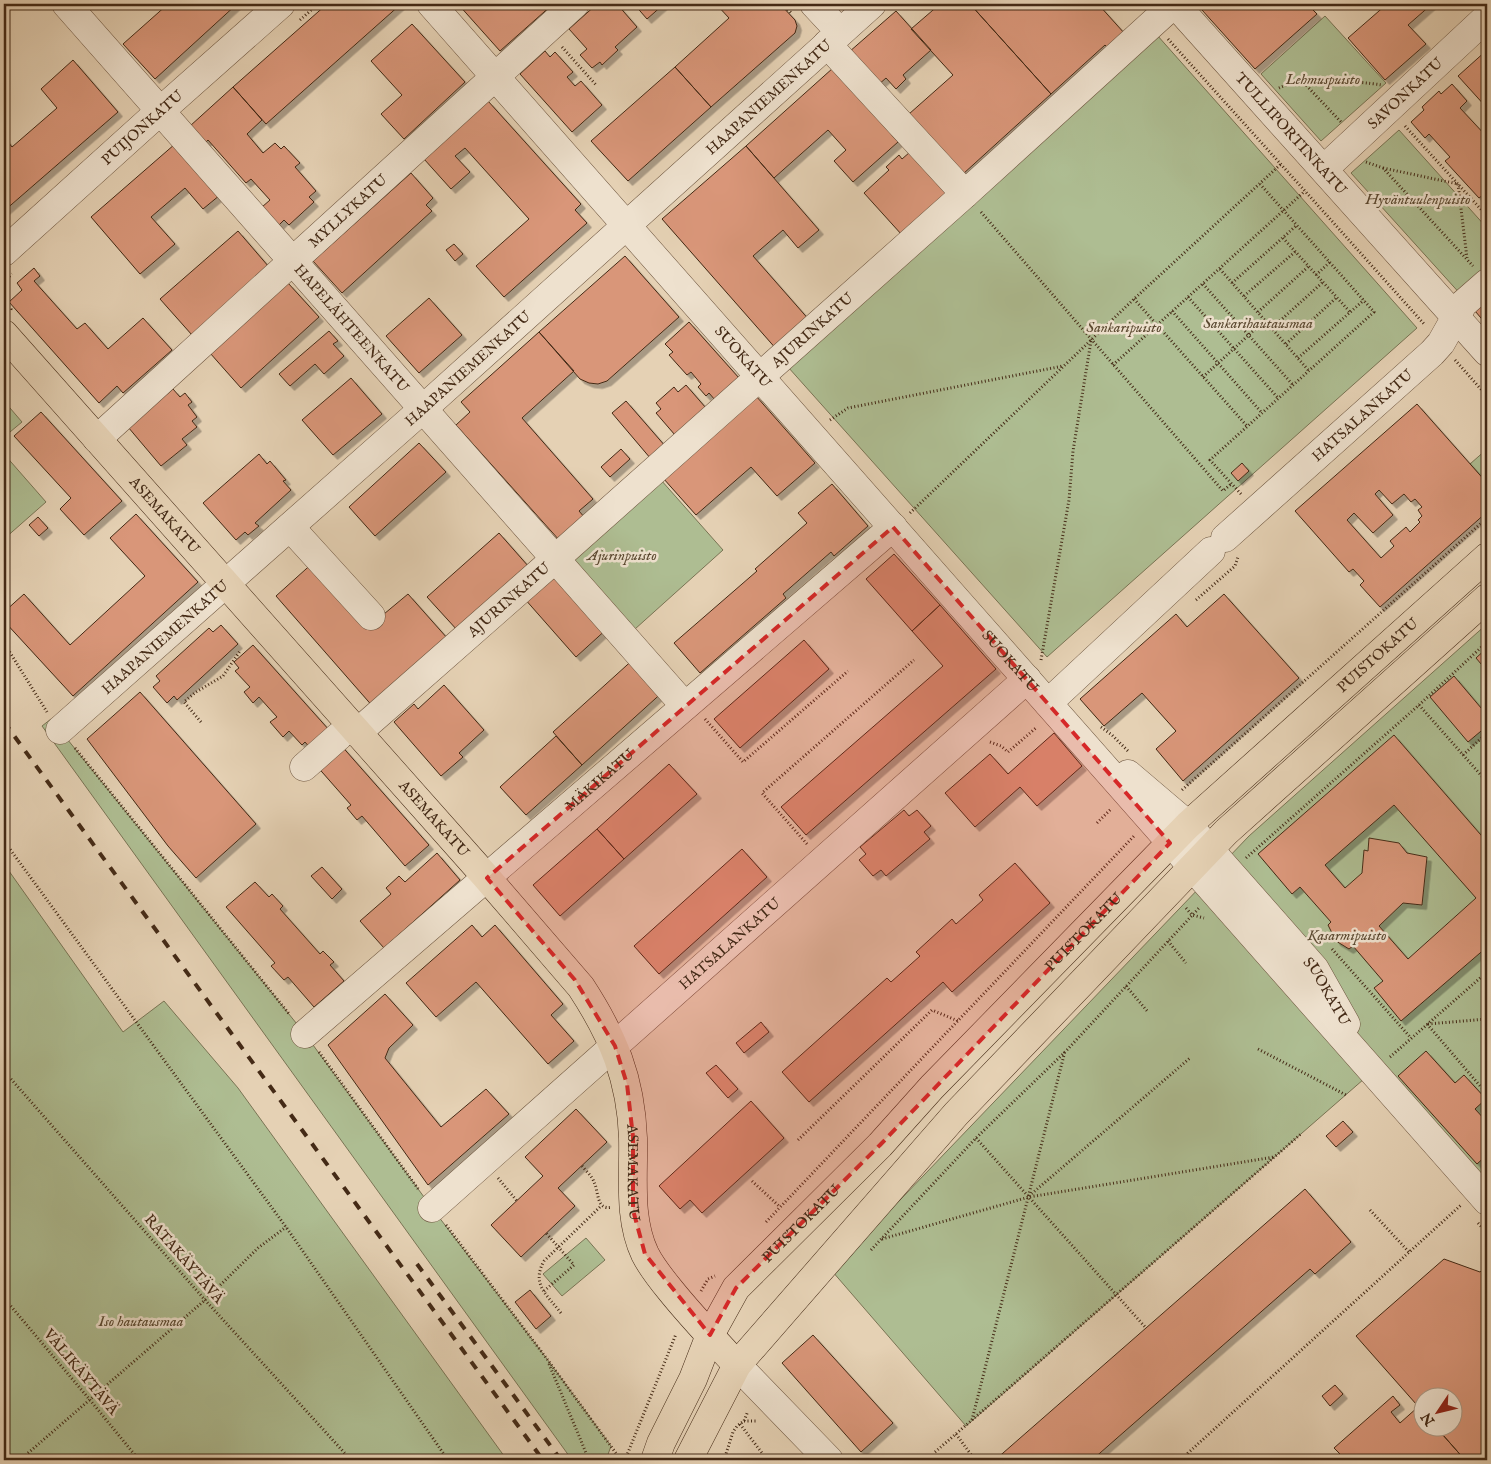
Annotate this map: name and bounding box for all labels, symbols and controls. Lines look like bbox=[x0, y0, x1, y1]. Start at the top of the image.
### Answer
street label: HAAPANIEMENKATU bbox=[702, 35, 836, 159]
street label: SAVONKATU bbox=[1363, 53, 1447, 133]
street label: TULLIPORTINKATU bbox=[1231, 68, 1351, 199]
park label: Lehmuspuisto bbox=[1285, 70, 1360, 89]
street label: PUIJONKATU bbox=[97, 86, 187, 169]
street label: MYLLYKATU bbox=[304, 170, 391, 252]
park label: Hyväntuulenpuisto bbox=[1365, 190, 1470, 209]
street label: HAPELÄHTEENKATU bbox=[290, 260, 414, 396]
street label: AJURINKATU bbox=[766, 288, 858, 372]
street label: HAAPANIEMENKATU bbox=[401, 307, 535, 430]
park label: Sankarihautausmaa bbox=[1203, 314, 1313, 333]
park label: Sankaripuisto bbox=[1086, 318, 1162, 337]
street label: SUOKATU bbox=[711, 322, 776, 392]
street label: HATSALANKATU bbox=[1308, 365, 1417, 466]
street label: ASEMAKATU bbox=[125, 472, 204, 558]
park label: Ajurinpuisto bbox=[585, 546, 657, 565]
street label: AJURINKATU bbox=[463, 558, 554, 642]
street label: HAAPANIEMENKATU bbox=[97, 576, 233, 698]
street label: PUISTOKATU bbox=[1333, 614, 1422, 697]
street label: SUOKATU bbox=[978, 626, 1043, 696]
street label: MÄKIKATU bbox=[561, 745, 639, 815]
street label: ASEMAKATU bbox=[394, 775, 474, 861]
street label: PUISTOKATU bbox=[1041, 888, 1126, 976]
street label: HATSALANKATU bbox=[675, 893, 784, 994]
park label: Kasarmipuisto bbox=[1307, 926, 1386, 945]
street label: SUOKATU bbox=[1299, 953, 1355, 1029]
street label: ASEMAKATU bbox=[623, 1122, 645, 1222]
street label: PUISTOKATU bbox=[758, 1180, 844, 1267]
street label: RATAKÄYTÄVÄ bbox=[140, 1210, 229, 1308]
park label: Iso hautausmaa bbox=[98, 1312, 184, 1331]
street label: VÄLIKÄYTÄVÄ bbox=[39, 1324, 123, 1420]
north arrow bbox=[1414, 1386, 1464, 1436]
text: N bbox=[1417, 1409, 1440, 1430]

